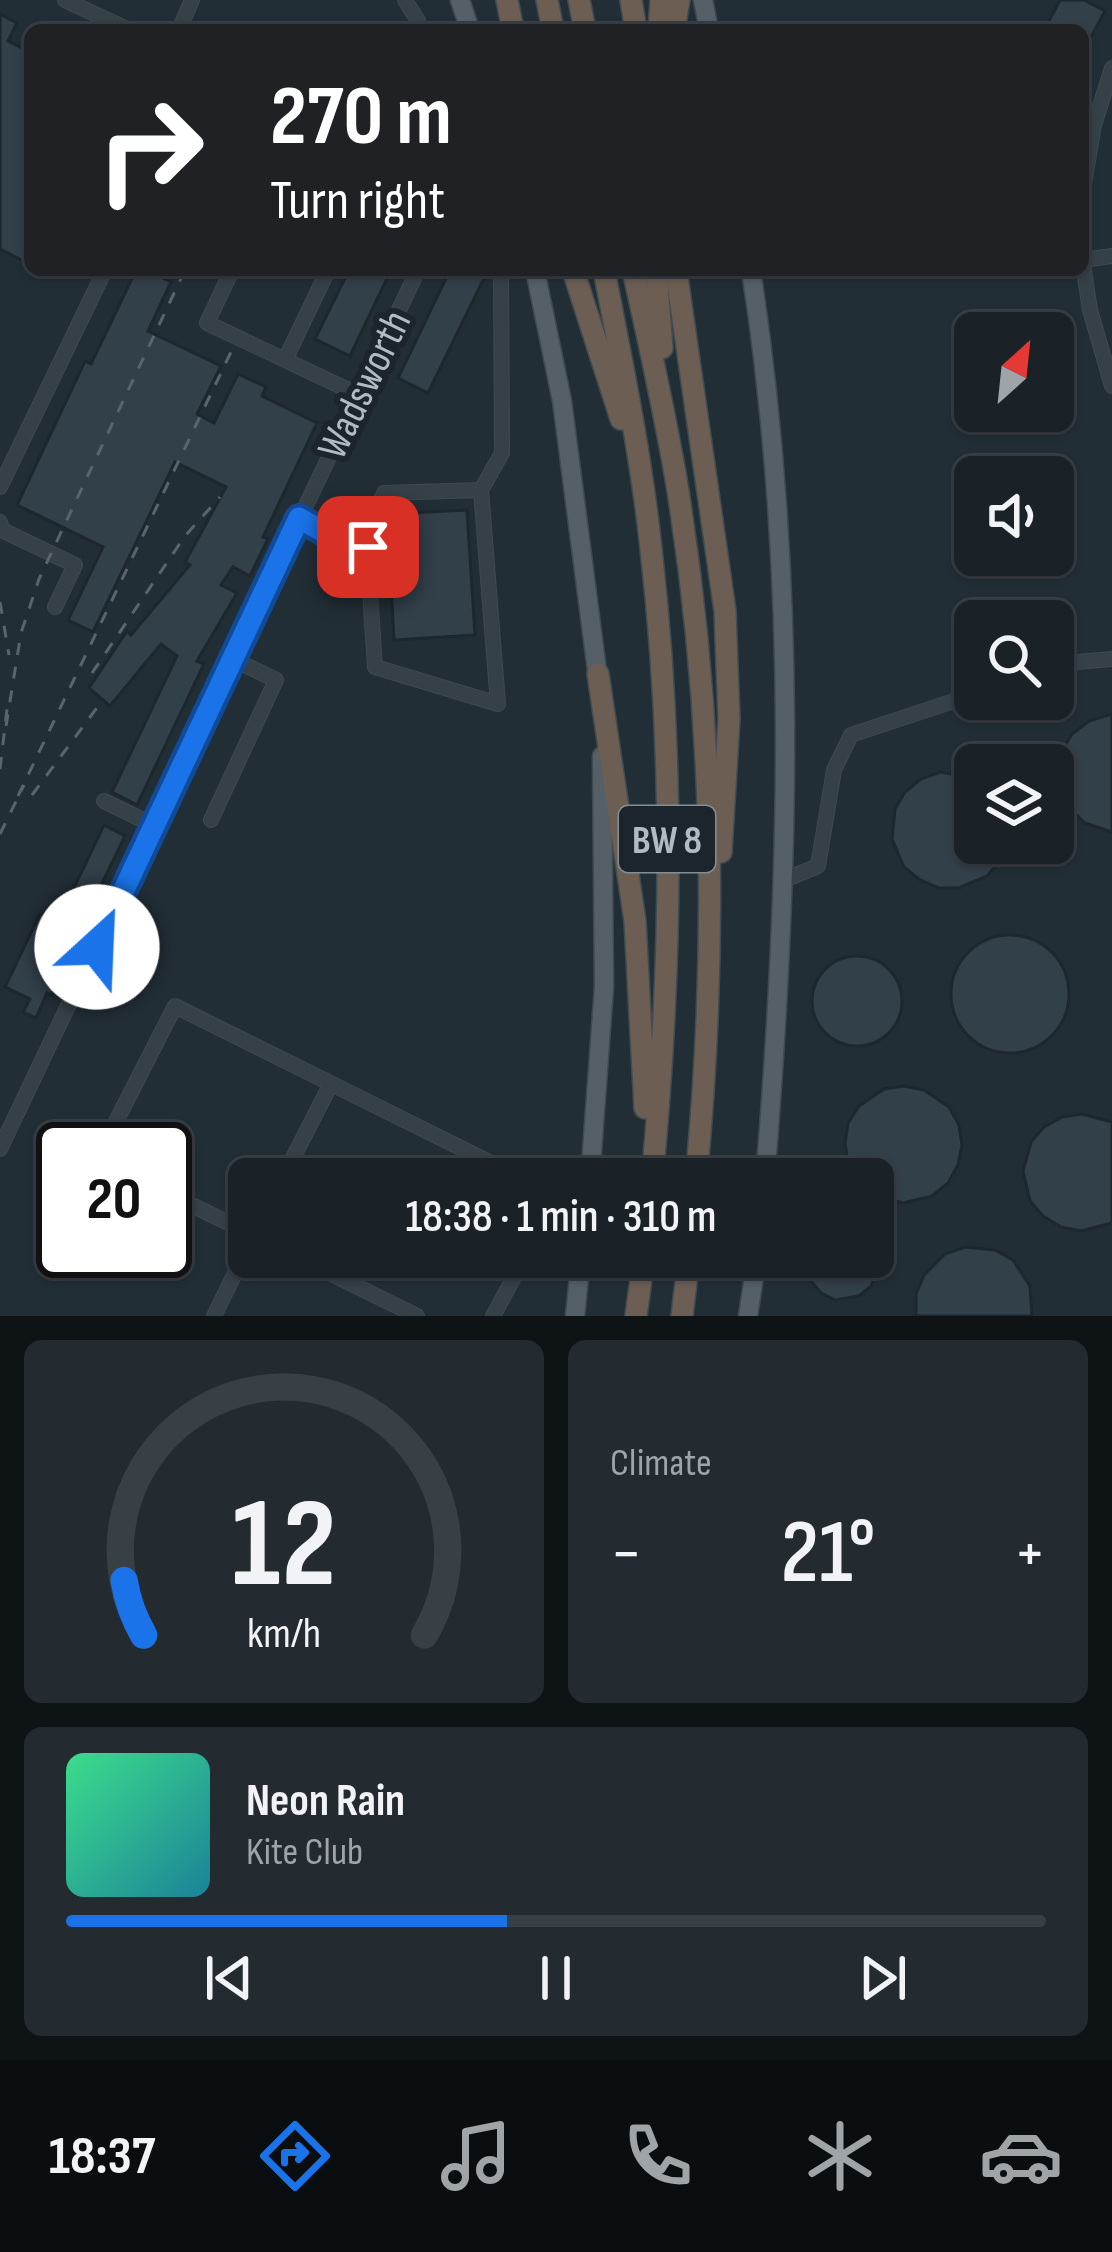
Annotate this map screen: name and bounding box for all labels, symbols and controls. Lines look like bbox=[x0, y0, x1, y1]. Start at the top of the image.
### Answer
text: 270 m bbox=[270, 67, 452, 168]
icon: right bbox=[72, 72, 228, 228]
text: Turn right bbox=[270, 169, 445, 234]
street label: Wadsworth bbox=[307, 302, 423, 468]
north arrow bbox=[954, 312, 1074, 432]
map controls bbox=[954, 312, 1074, 864]
button: sound bbox=[954, 456, 1074, 576]
pin bbox=[317, 496, 419, 598]
icon: arrive bbox=[335, 514, 401, 580]
button: search bbox=[954, 600, 1074, 720]
button: layers bbox=[954, 744, 1074, 864]
road number: BW 8 bbox=[619, 806, 715, 872]
position arrow bbox=[34, 884, 160, 1010]
speed limit sign: 20 bbox=[36, 1122, 192, 1278]
text: 18:38 · 1 min · 310 m bbox=[406, 1190, 716, 1245]
text: Climate bbox=[610, 1440, 712, 1487]
text: 12 bbox=[231, 1472, 337, 1621]
text: 21° bbox=[780, 1500, 876, 1608]
text: − bbox=[610, 1515, 642, 1594]
text: + bbox=[1014, 1515, 1046, 1594]
text: km/h bbox=[247, 1607, 321, 1659]
text: Neon Rain bbox=[246, 1774, 405, 1829]
text: Kite Club bbox=[246, 1829, 363, 1876]
icon: previous bbox=[196, 1945, 262, 2011]
icon: pause bbox=[523, 1945, 589, 2011]
icon: next bbox=[850, 1945, 916, 2011]
icon: directions bbox=[253, 2114, 337, 2198]
icon: music bbox=[434, 2114, 518, 2198]
icon: phone bbox=[616, 2114, 700, 2198]
icon: climate bbox=[798, 2114, 882, 2198]
icon: car bbox=[979, 2114, 1063, 2198]
text: 18:37 bbox=[49, 2124, 155, 2189]

